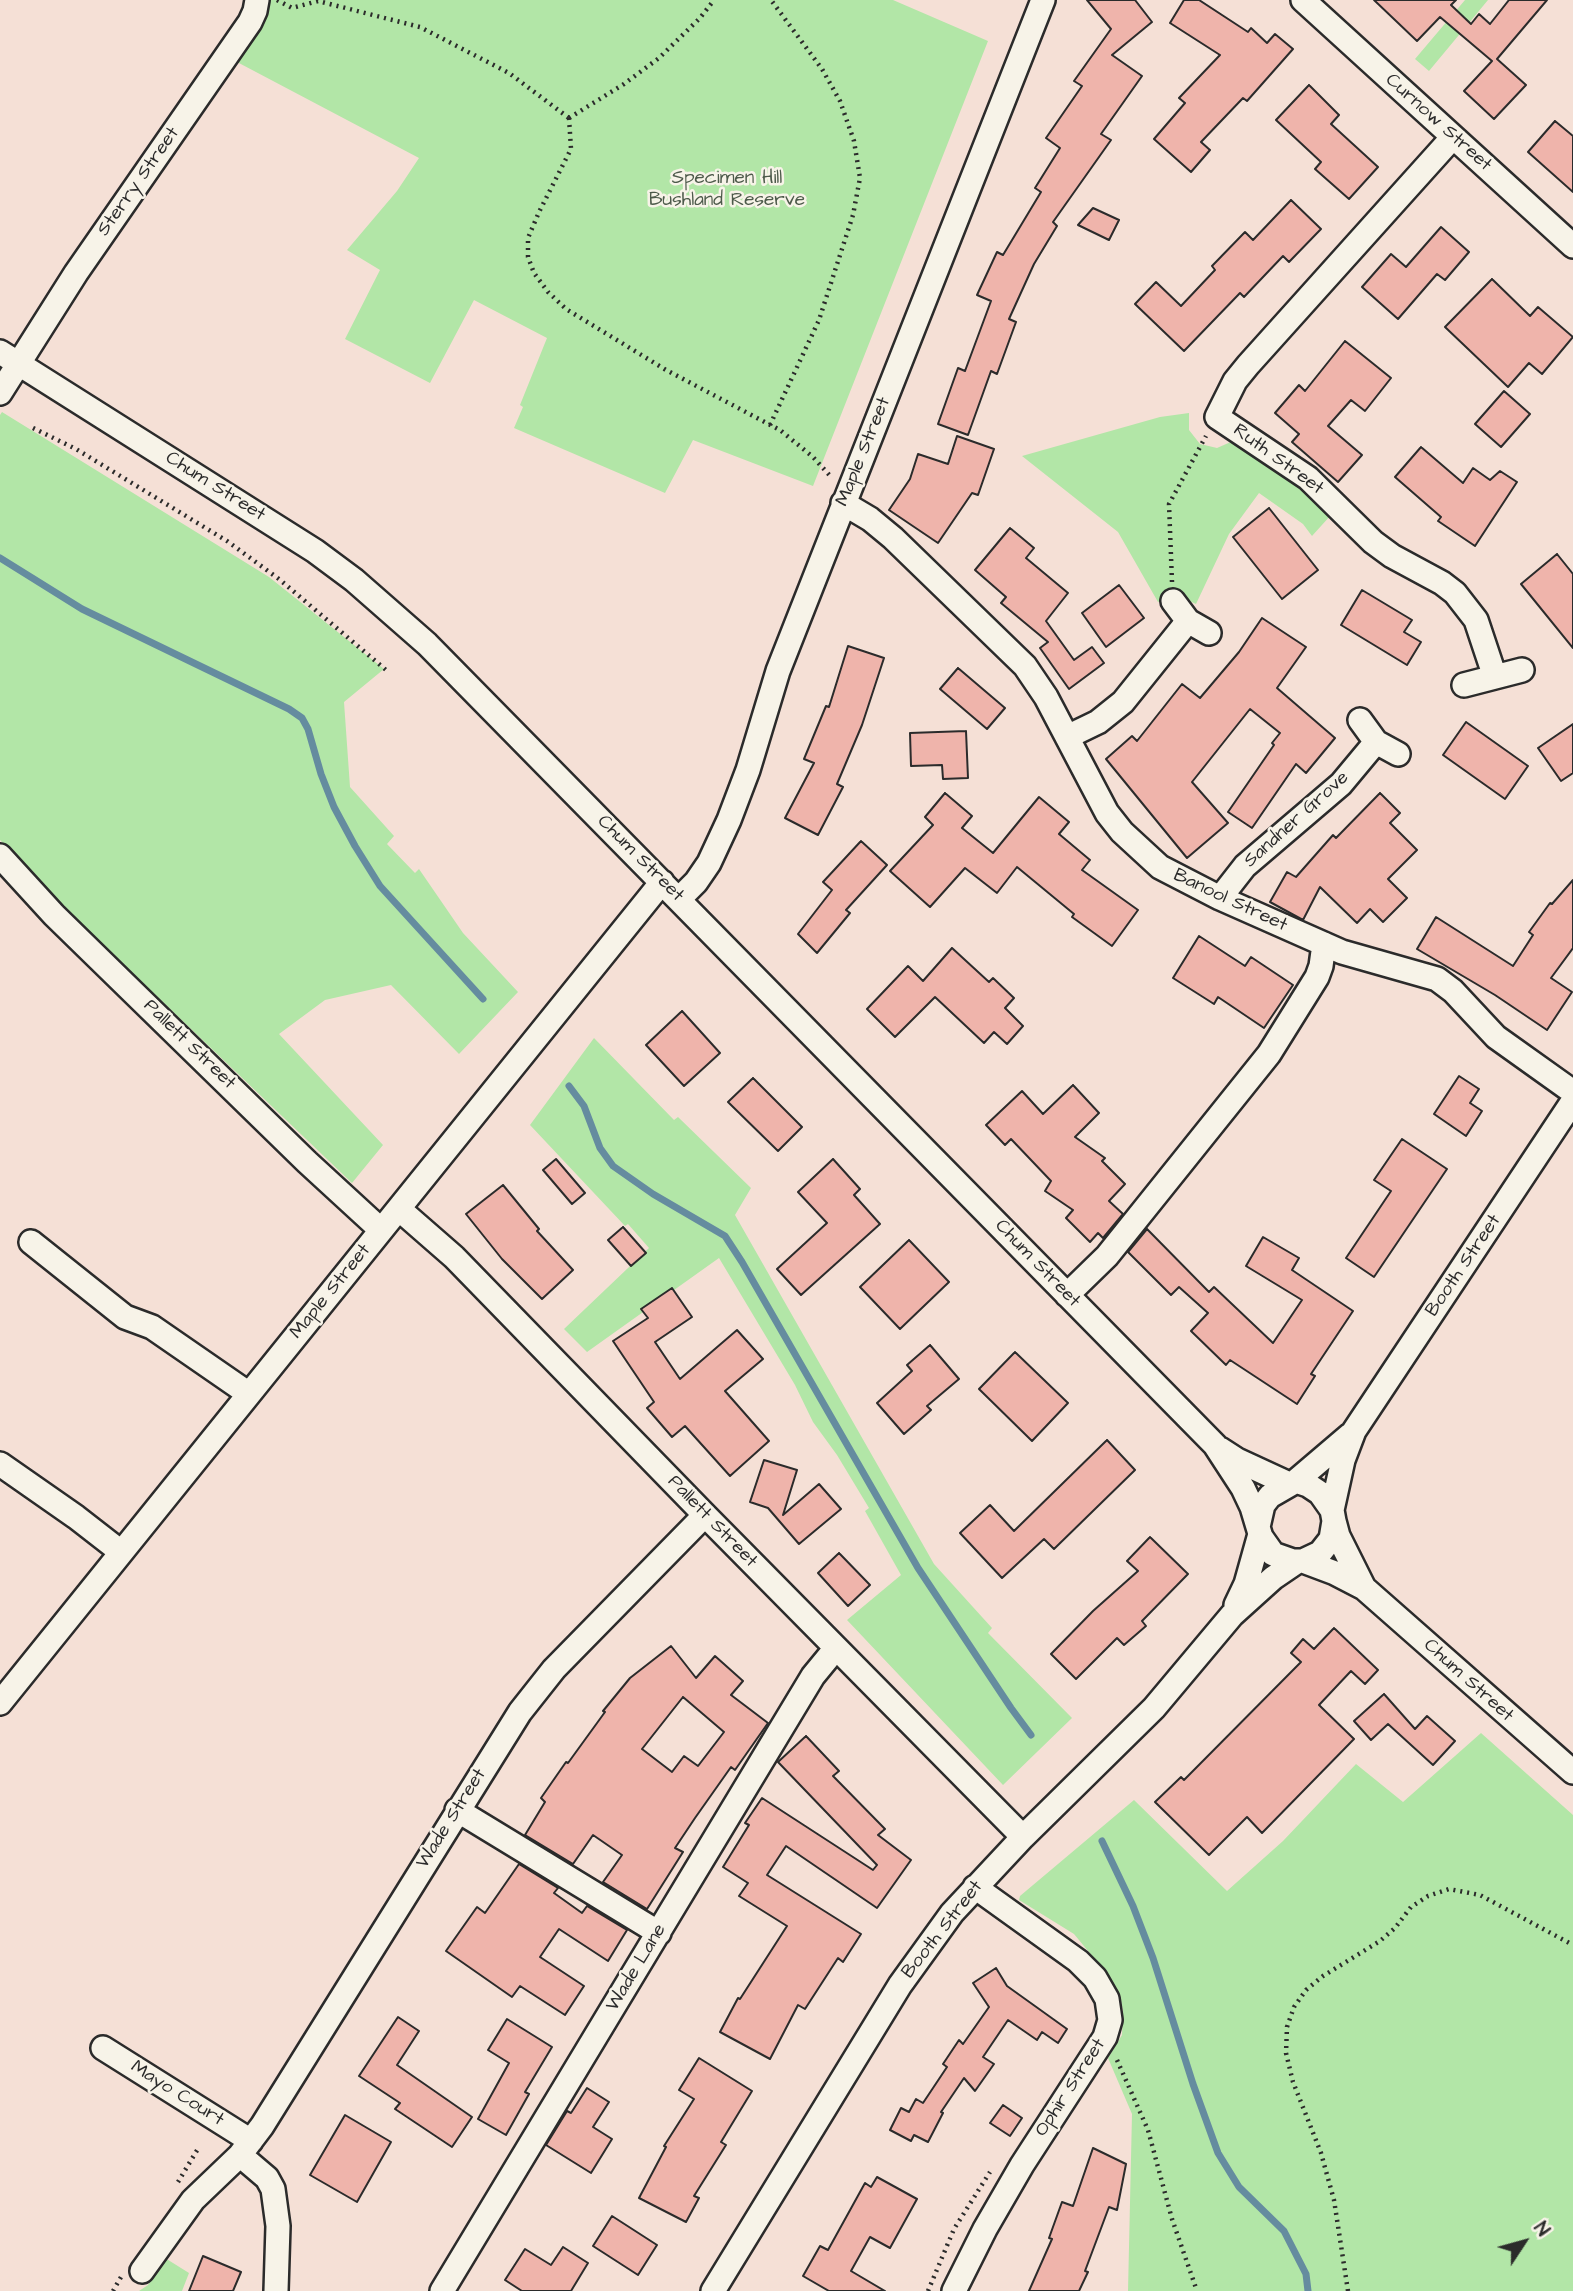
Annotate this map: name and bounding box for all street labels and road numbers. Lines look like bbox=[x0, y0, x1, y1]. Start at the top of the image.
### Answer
street label: Curnow Street bbox=[1380, 69, 1496, 177]
street label: Sterry Street bbox=[93, 123, 185, 241]
street label: Maple Street bbox=[832, 394, 896, 510]
street label: Ruth Street bbox=[1228, 419, 1328, 501]
street label: Chum Street bbox=[161, 447, 269, 527]
street label: Sandner Grove bbox=[1240, 767, 1354, 873]
street label: Chum Street bbox=[592, 811, 688, 907]
street label: Banool Street bbox=[1169, 865, 1291, 937]
street label: Pallett Street bbox=[138, 995, 240, 1095]
street label: Booth Street bbox=[1422, 1211, 1506, 1321]
street label: Chum Street bbox=[989, 1215, 1085, 1313]
street label: Maple Street bbox=[286, 1240, 376, 1344]
street label: Pallett Street bbox=[662, 1471, 762, 1573]
street label: Chum Street bbox=[1418, 1635, 1518, 1727]
street label: Wade Street bbox=[412, 1765, 492, 1873]
street label: Booth Street bbox=[898, 1876, 988, 1984]
street label: Wade Lane bbox=[602, 1920, 672, 2016]
street label: Ophir Street bbox=[1031, 2035, 1111, 2141]
street label: Mayo Court bbox=[126, 2056, 228, 2132]

